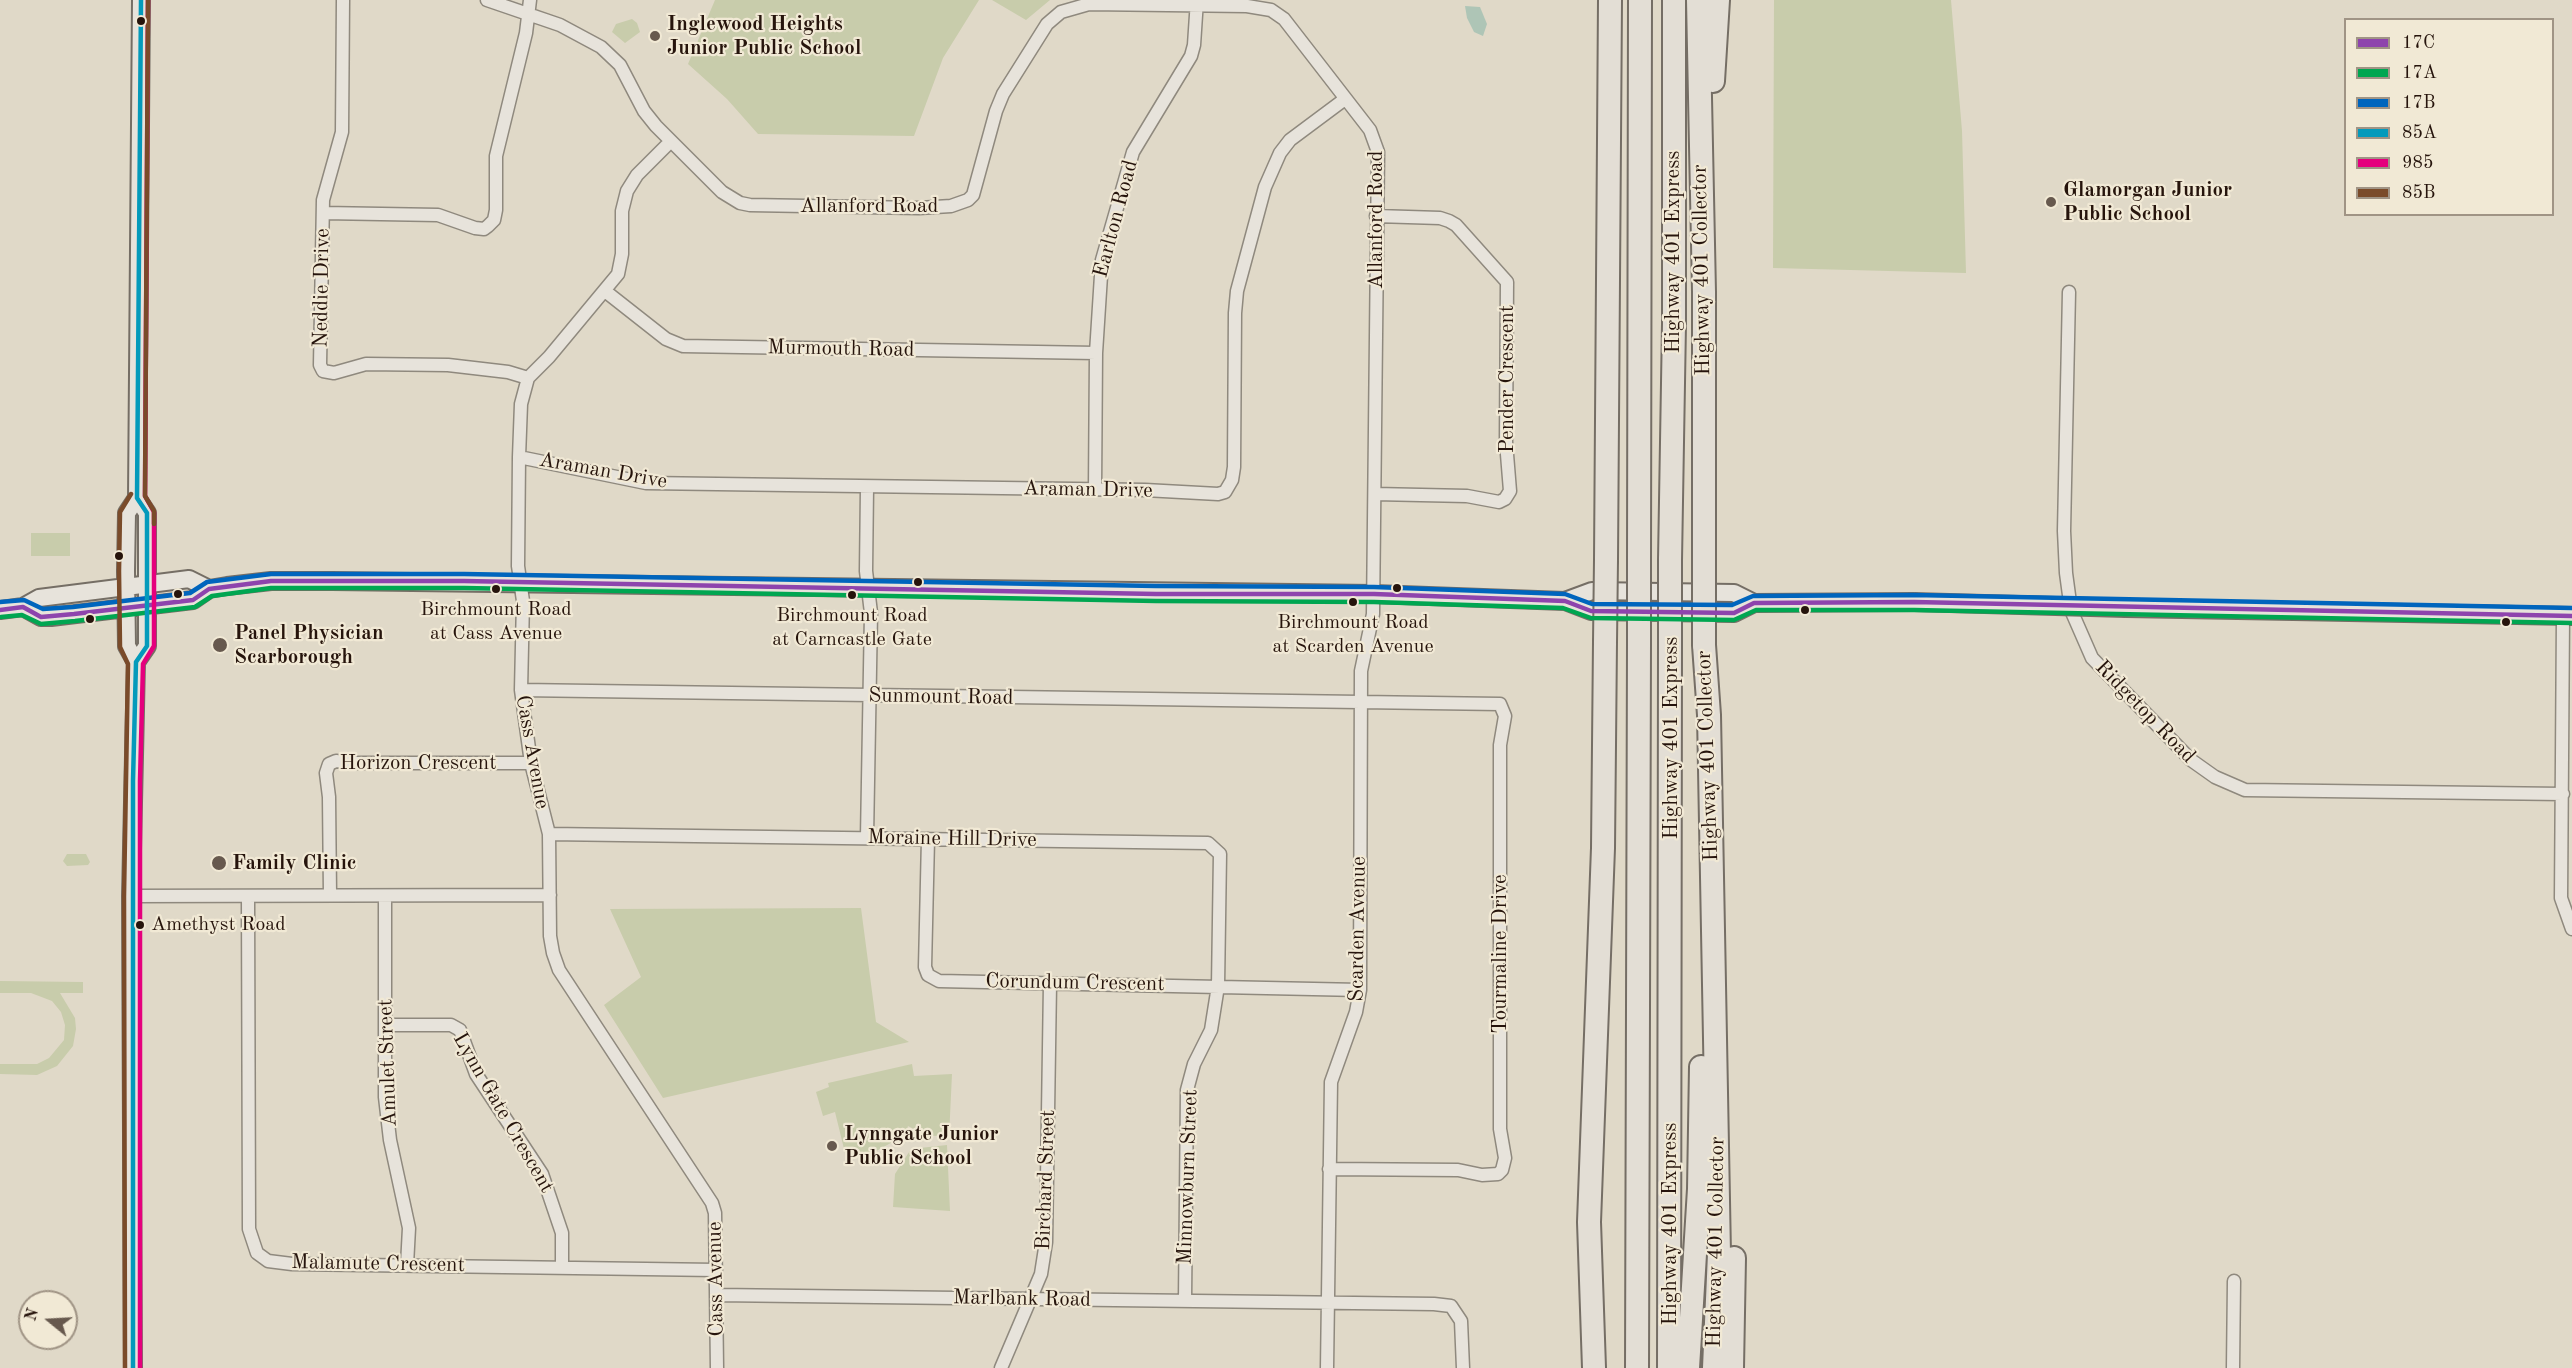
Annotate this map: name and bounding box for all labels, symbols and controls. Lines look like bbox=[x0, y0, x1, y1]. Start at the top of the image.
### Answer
place label: Inglewood Heights Junior Public School bbox=[667, 11, 861, 61]
unlabelled marker bbox=[135, 15, 147, 27]
legend bbox=[2344, 18, 2554, 216]
marker: Inglewood Heights Junior Public School bbox=[648, 29, 662, 43]
text: 17C bbox=[2402, 34, 2435, 52]
text: 17A bbox=[2402, 64, 2437, 82]
text: 17B bbox=[2402, 94, 2435, 112]
text: 85A bbox=[2402, 124, 2437, 142]
street label: Allanford Road bbox=[1363, 151, 1389, 289]
street label: Highway 401 Express bbox=[1660, 151, 1686, 353]
text: 985 bbox=[2402, 154, 2433, 172]
street label: Earlton Road bbox=[1088, 157, 1144, 281]
street label: Highway 401 Collector bbox=[1688, 164, 1716, 376]
place label: Glamorgan Junior Public School bbox=[2063, 177, 2232, 227]
text: 85B bbox=[2402, 184, 2435, 202]
street label: Allanford Road bbox=[800, 193, 938, 219]
marker: Glamorgan Junior Public School bbox=[2044, 195, 2058, 209]
street label: Neddie Drive bbox=[308, 228, 336, 348]
street label: Pender Crescent bbox=[1494, 305, 1520, 453]
street label: Murmouth Road bbox=[767, 335, 915, 363]
street label: Araman Drive bbox=[537, 447, 669, 495]
street label: Araman Drive bbox=[1023, 476, 1153, 504]
unlabelled marker bbox=[113, 550, 125, 562]
unlabelled marker bbox=[912, 576, 924, 588]
unlabelled marker bbox=[1391, 582, 1403, 594]
marker: Birchmount Road at Cass Avenue bbox=[490, 583, 502, 595]
unlabelled marker bbox=[172, 588, 184, 600]
marker: Birchmount Road at Carncastle Gate bbox=[846, 589, 858, 601]
marker: Birchmount Road at Scarden Avenue bbox=[1347, 596, 1359, 608]
place label: Birchmount Road at Cass Avenue bbox=[420, 598, 572, 645]
place label: Birchmount Road at Carncastle Gate bbox=[772, 604, 932, 651]
unlabelled marker bbox=[1799, 604, 1811, 616]
place label: Birchmount Road at Scarden Avenue bbox=[1272, 611, 1434, 658]
unlabelled marker bbox=[84, 613, 96, 625]
unlabelled marker bbox=[2500, 616, 2512, 628]
place label: Panel Physician Scarborough bbox=[234, 620, 384, 670]
marker: Panel Physician Scarborough bbox=[211, 636, 229, 654]
street label: Highway 401 Express bbox=[1658, 637, 1684, 839]
street label: Highway 401 Collector bbox=[1692, 650, 1724, 862]
street label: Ridgetop Road bbox=[2089, 655, 2201, 769]
street label: Sunmount Road bbox=[868, 683, 1014, 711]
street label: Cass Avenue bbox=[510, 693, 554, 811]
street label: Horizon Crescent bbox=[339, 750, 497, 776]
street label: Moraine Hill Drive bbox=[867, 825, 1037, 853]
place label: Family Clinic bbox=[232, 850, 357, 876]
marker: Family Clinic bbox=[210, 854, 228, 872]
street label: Scarden Avenue bbox=[1344, 856, 1372, 1002]
street label: Tourmaline Drive bbox=[1487, 874, 1513, 1034]
place label: Amethyst Road bbox=[151, 913, 286, 937]
marker: Amethyst Road bbox=[134, 919, 146, 931]
street label: Corundum Crescent bbox=[985, 969, 1165, 997]
street label: Amulet Street bbox=[373, 999, 403, 1127]
street label: Lynn Gate Crescent bbox=[447, 1028, 559, 1198]
street label: Minnowburn Street bbox=[1172, 1089, 1204, 1265]
street label: Birchard Street bbox=[1031, 1109, 1061, 1251]
place label: Lynngate Junior Public School bbox=[844, 1121, 999, 1171]
street label: Highway 401 Express bbox=[1657, 1123, 1683, 1325]
street label: Highway 401 Collector bbox=[1702, 1136, 1730, 1348]
marker: Lynngate Junior Public School bbox=[825, 1139, 839, 1153]
street label: Cass Avenue bbox=[702, 1221, 730, 1337]
street label: Malamute Crescent bbox=[291, 1250, 465, 1278]
street label: Marlbank Road bbox=[953, 1285, 1091, 1313]
north arrow bbox=[18, 1290, 78, 1350]
text: N bbox=[23, 1307, 42, 1323]

